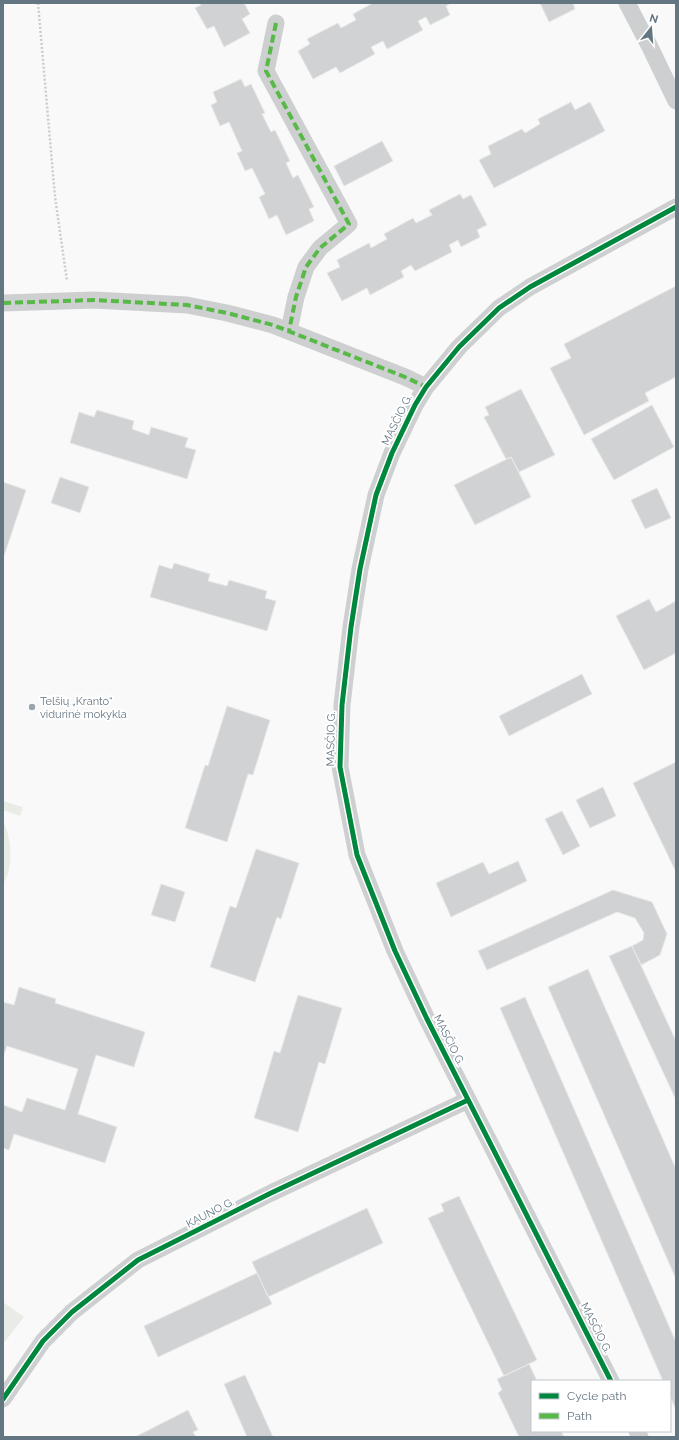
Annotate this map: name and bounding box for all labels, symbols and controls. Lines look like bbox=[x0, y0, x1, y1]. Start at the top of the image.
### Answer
north arrow bbox=[631, 8, 671, 48]
text: N bbox=[648, 11, 660, 26]
street label: MASČIO G. bbox=[378, 392, 415, 448]
place label: Telšių „Kranto“ vidurinė mokykla bbox=[40, 695, 127, 721]
marker: Telšių „Kranto“ vidurinė mokykla bbox=[27, 702, 37, 712]
street label: MASČIO G. bbox=[323, 711, 338, 767]
street label: MASČIO G. bbox=[431, 1012, 468, 1067]
street label: KAUNO G. bbox=[184, 1195, 236, 1231]
street label: MASČIO G. bbox=[578, 1300, 615, 1355]
legend bbox=[531, 1380, 671, 1432]
text: Cycle path bbox=[567, 1389, 626, 1403]
text: Path bbox=[567, 1409, 592, 1423]

